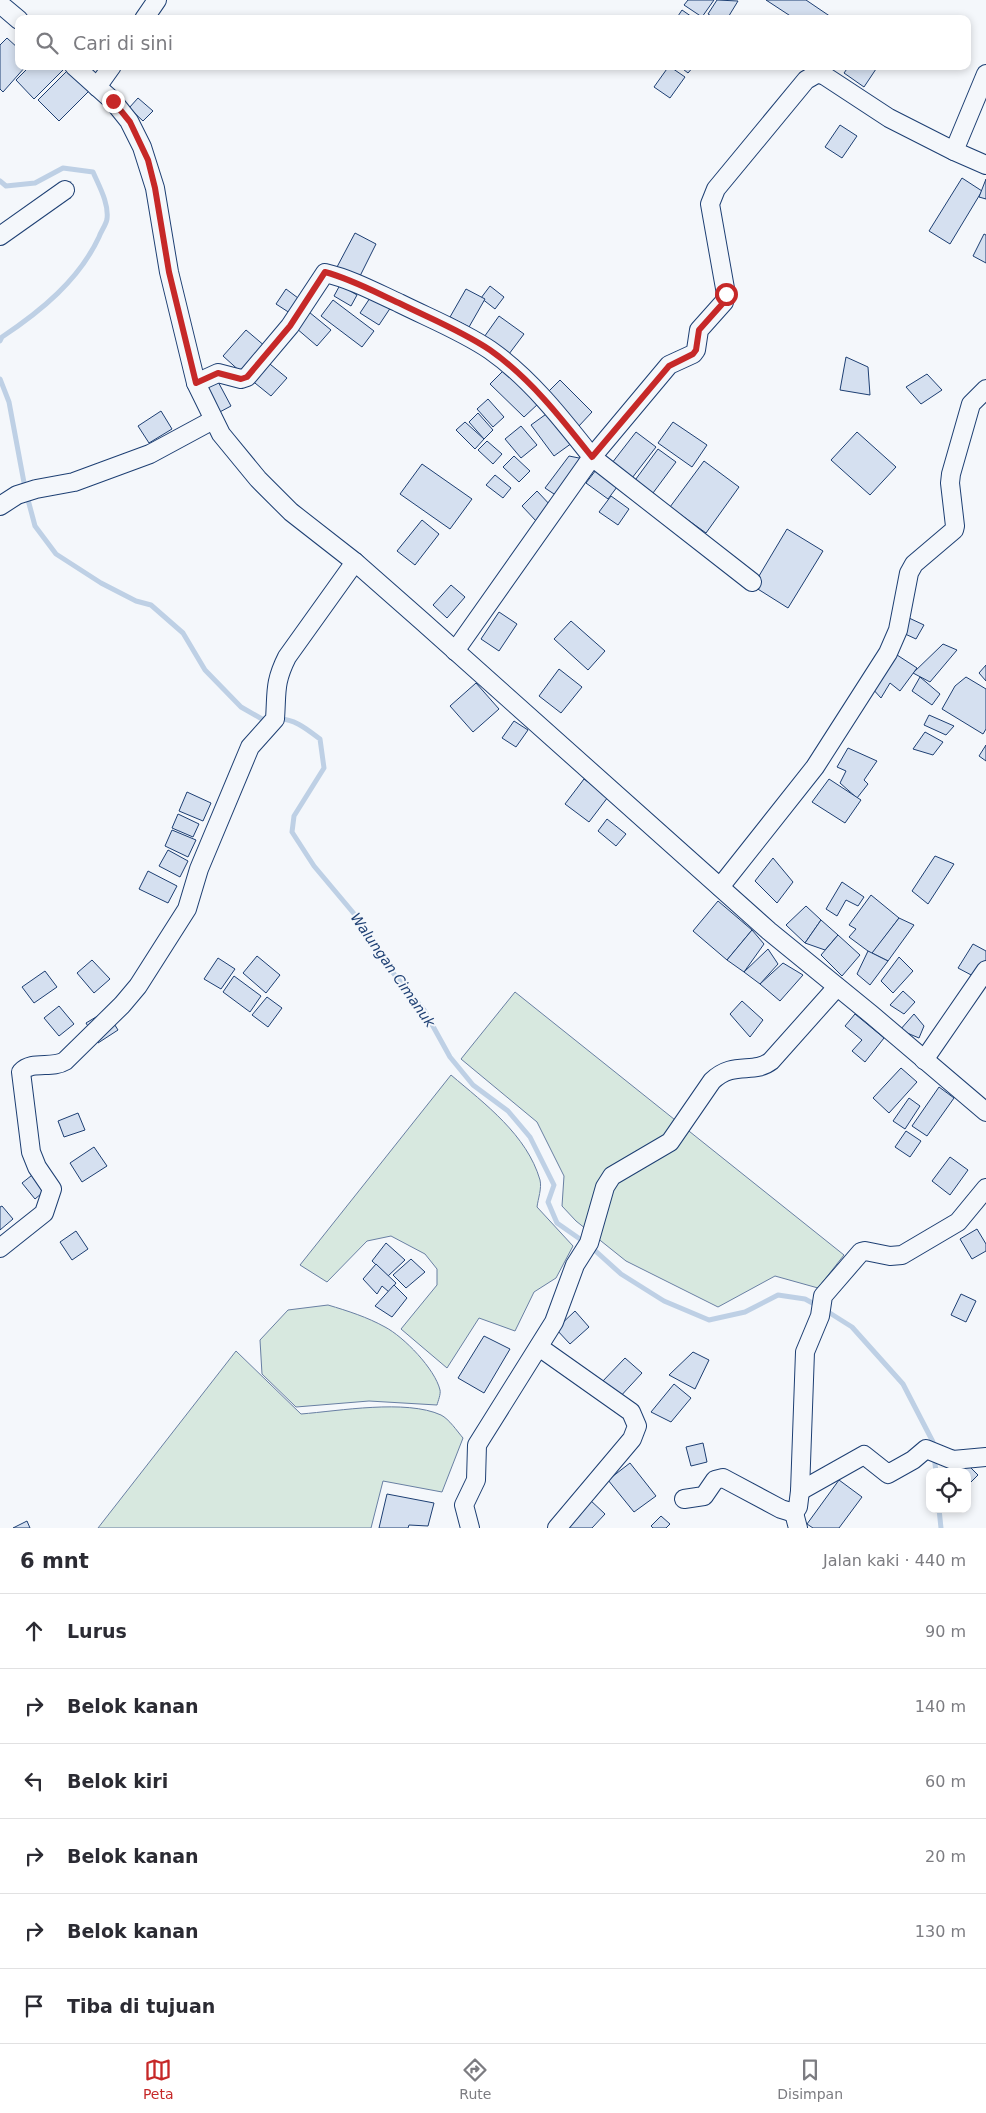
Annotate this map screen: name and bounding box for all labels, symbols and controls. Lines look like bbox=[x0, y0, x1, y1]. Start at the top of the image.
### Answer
search box bbox=[15, 15, 971, 70]
icon: search bbox=[33, 29, 61, 57]
text: Cari di sini bbox=[73, 32, 173, 54]
route end bbox=[102, 90, 125, 113]
route start bbox=[715, 283, 738, 306]
water label: Walungan Cimanuk bbox=[347, 910, 439, 1031]
map controls bbox=[926, 1468, 971, 1513]
button: locate bbox=[926, 1468, 971, 1513]
text: 6 mnt bbox=[20, 1549, 89, 1573]
text: Jalan kaki · 440 m bbox=[823, 1551, 966, 1570]
icon: ahead bbox=[20, 1617, 48, 1645]
text: Lurus bbox=[67, 1620, 127, 1642]
text: 90 m bbox=[925, 1622, 966, 1641]
icon: right bbox=[20, 1692, 48, 1720]
text: Belok kanan bbox=[67, 1695, 199, 1717]
text: 140 m bbox=[915, 1697, 966, 1716]
icon: left bbox=[20, 1767, 48, 1795]
text: Belok kiri bbox=[67, 1770, 168, 1792]
text: 60 m bbox=[925, 1772, 966, 1791]
icon: right bbox=[20, 1842, 48, 1870]
text: Belok kanan bbox=[67, 1845, 199, 1867]
text: 20 m bbox=[925, 1847, 966, 1866]
icon: right bbox=[20, 1917, 48, 1945]
text: Belok kanan bbox=[67, 1920, 199, 1942]
text: 130 m bbox=[915, 1922, 966, 1941]
icon: arrive bbox=[20, 1992, 48, 2020]
text: Tiba di tujuan bbox=[67, 1995, 215, 2017]
tab: Peta bbox=[143, 2056, 174, 2102]
tab: Rute bbox=[459, 2056, 491, 2102]
tab: Disimpan bbox=[777, 2056, 843, 2102]

